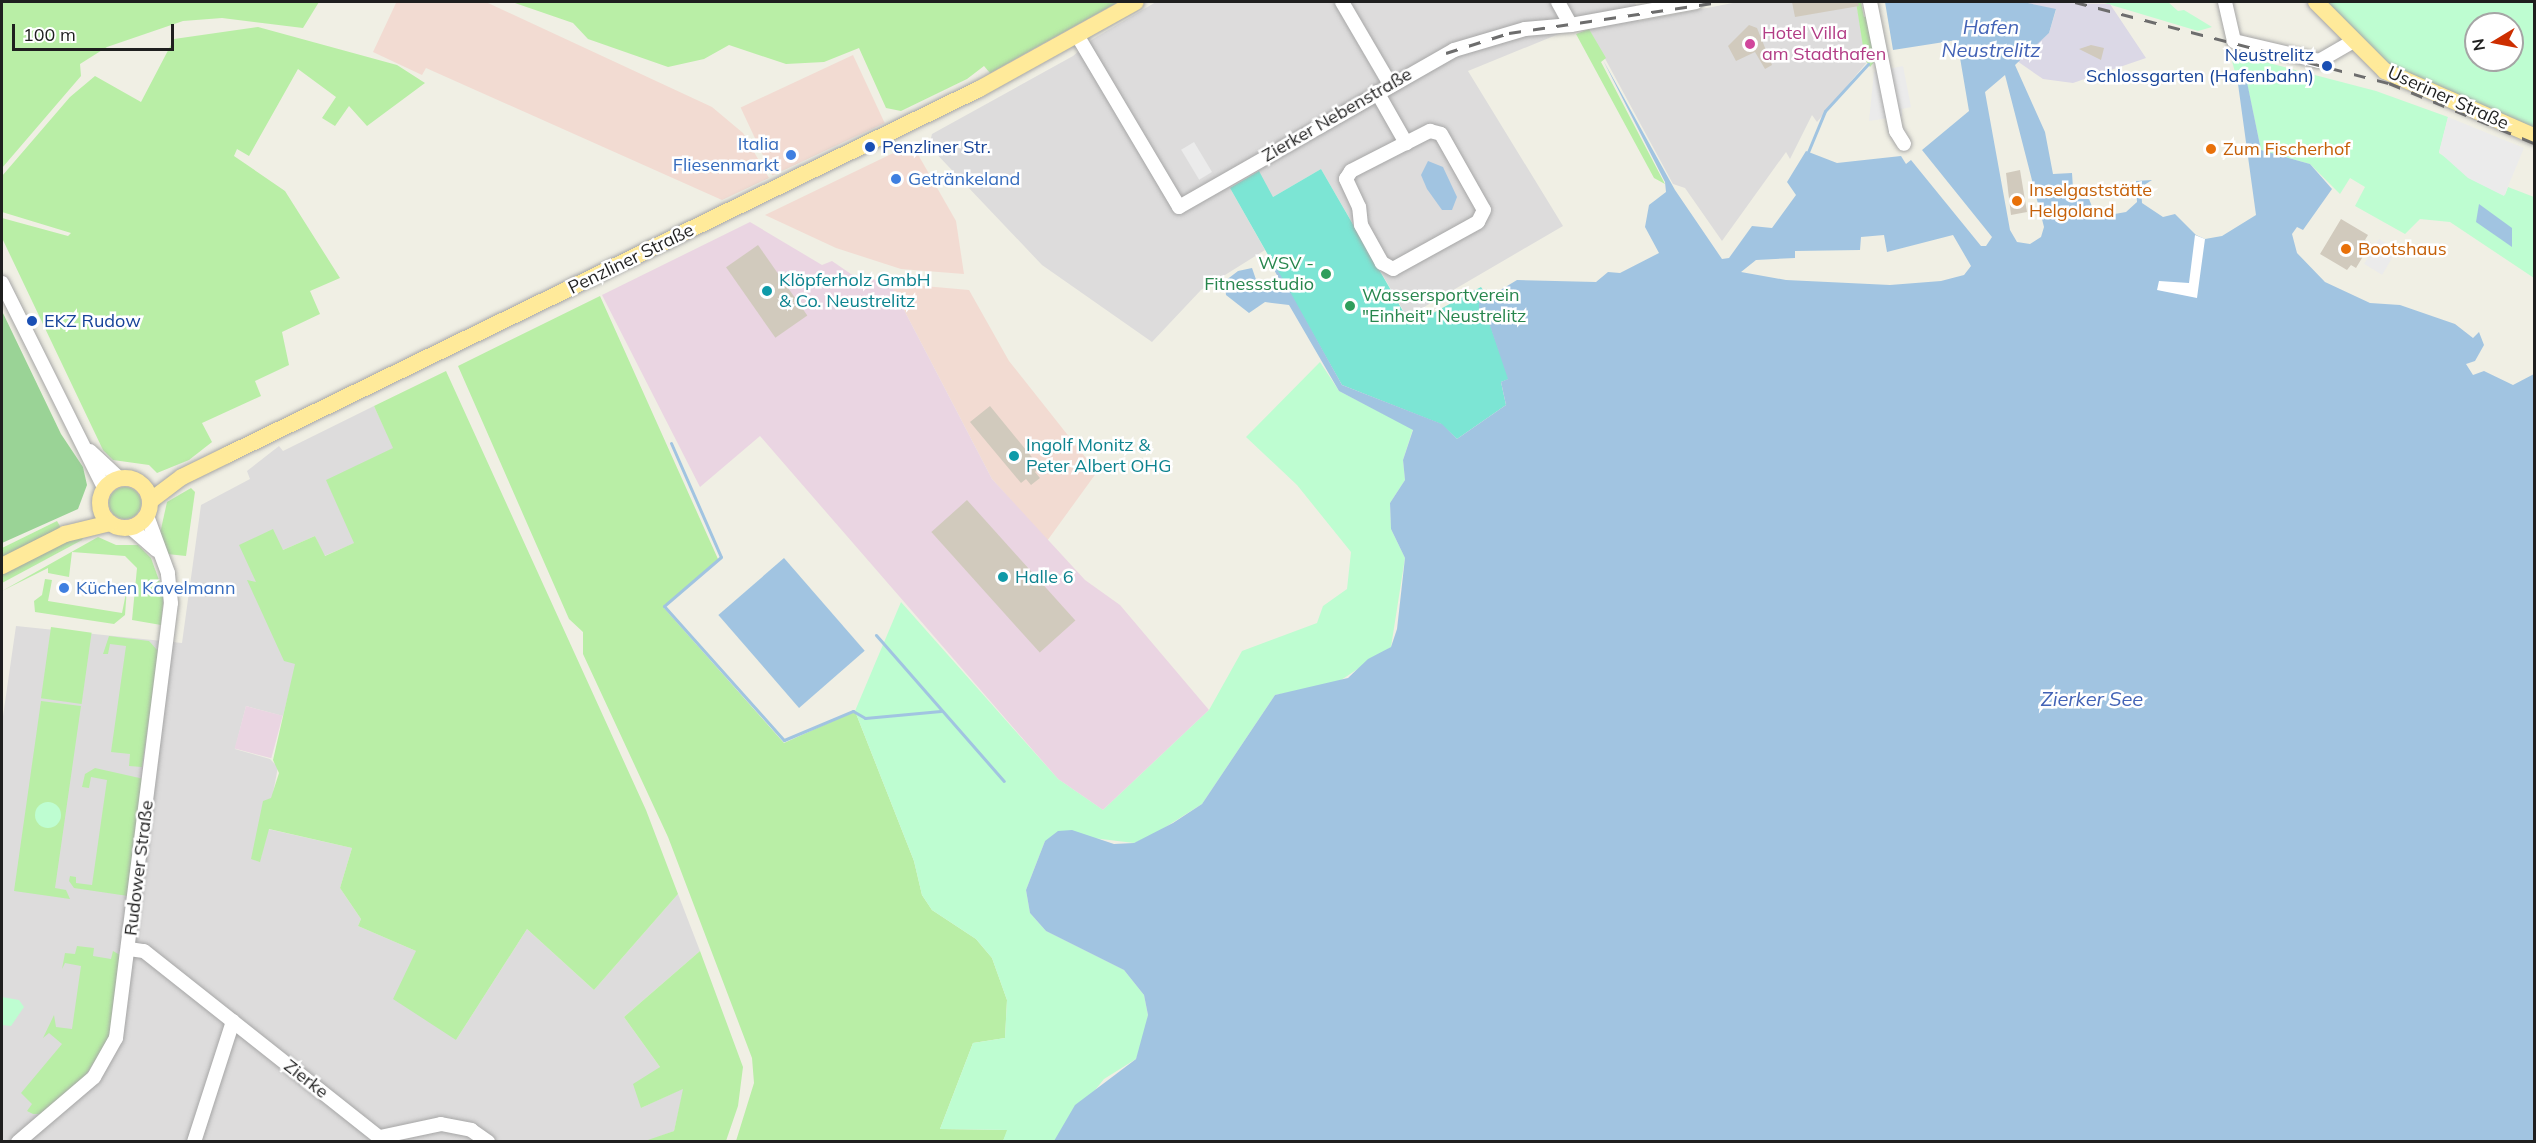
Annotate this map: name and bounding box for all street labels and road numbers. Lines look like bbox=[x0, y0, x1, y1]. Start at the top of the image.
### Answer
street label: Useriner Straße bbox=[2384, 62, 2512, 134]
street label: Zierker Nebenstraße bbox=[1258, 63, 1416, 167]
street label: Penzliner Straße bbox=[565, 219, 697, 299]
street label: Rudower Straße bbox=[120, 799, 158, 937]
street label: Zierke bbox=[280, 1055, 332, 1103]

